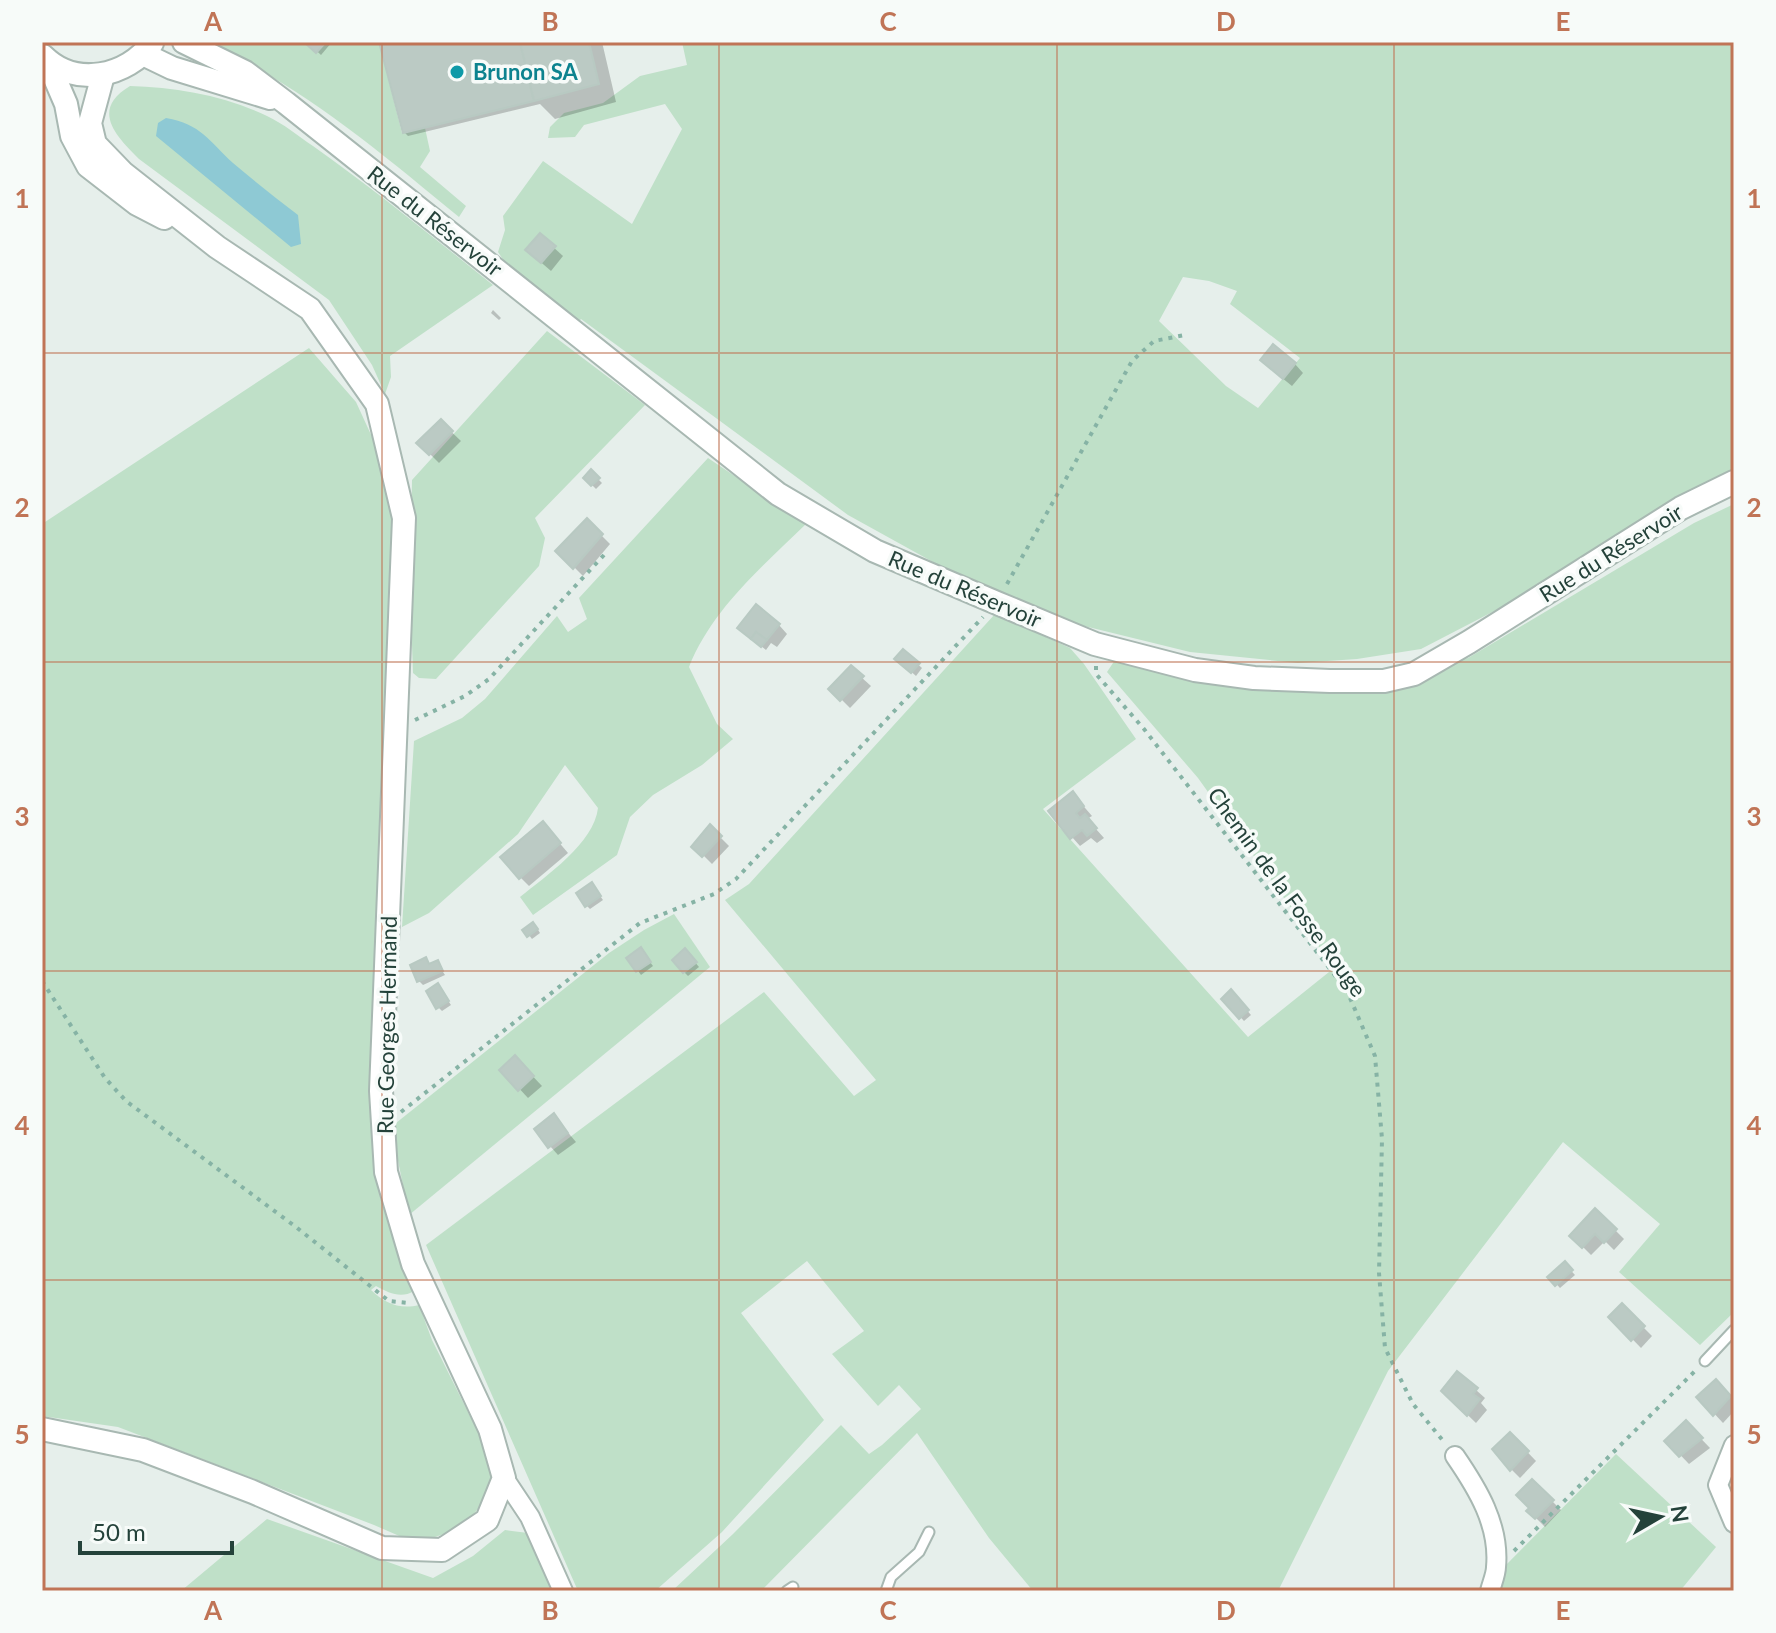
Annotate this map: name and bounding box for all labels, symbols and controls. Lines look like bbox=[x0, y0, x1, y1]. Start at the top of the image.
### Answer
text: A bbox=[203, 5, 223, 37]
text: B bbox=[541, 5, 559, 37]
text: C bbox=[879, 5, 897, 37]
text: D bbox=[1216, 5, 1236, 37]
text: E bbox=[1556, 5, 1570, 37]
place label: Brunon SA bbox=[473, 58, 578, 85]
marker: Brunon SA bbox=[448, 63, 466, 81]
street label: Rue du Réservoir bbox=[362, 160, 508, 282]
text: 1 bbox=[14, 182, 30, 214]
text: 1 bbox=[1746, 182, 1762, 214]
text: 2 bbox=[14, 491, 30, 523]
text: 2 bbox=[1746, 491, 1762, 523]
street label: Rue du Réservoir bbox=[1534, 498, 1687, 607]
street label: Rue du Réservoir bbox=[885, 544, 1046, 633]
street label: Chemin de la Fosse Rouge bbox=[1202, 782, 1372, 1002]
text: 3 bbox=[14, 800, 30, 832]
text: 3 bbox=[1746, 800, 1762, 832]
street label: Rue Georges Hermand bbox=[371, 916, 402, 1134]
text: 4 bbox=[14, 1109, 30, 1141]
text: 4 bbox=[1746, 1109, 1762, 1141]
text: 5 bbox=[14, 1418, 30, 1450]
text: 5 bbox=[1746, 1418, 1762, 1450]
north arrow bbox=[1620, 1477, 1700, 1557]
text: N bbox=[1666, 1503, 1695, 1524]
scale bar bbox=[80, 1505, 232, 1555]
text: 50 m bbox=[92, 1517, 146, 1546]
text: A bbox=[203, 1594, 223, 1626]
text: B bbox=[541, 1594, 559, 1626]
text: C bbox=[879, 1594, 897, 1626]
text: D bbox=[1216, 1594, 1236, 1626]
text: E bbox=[1556, 1594, 1570, 1626]

